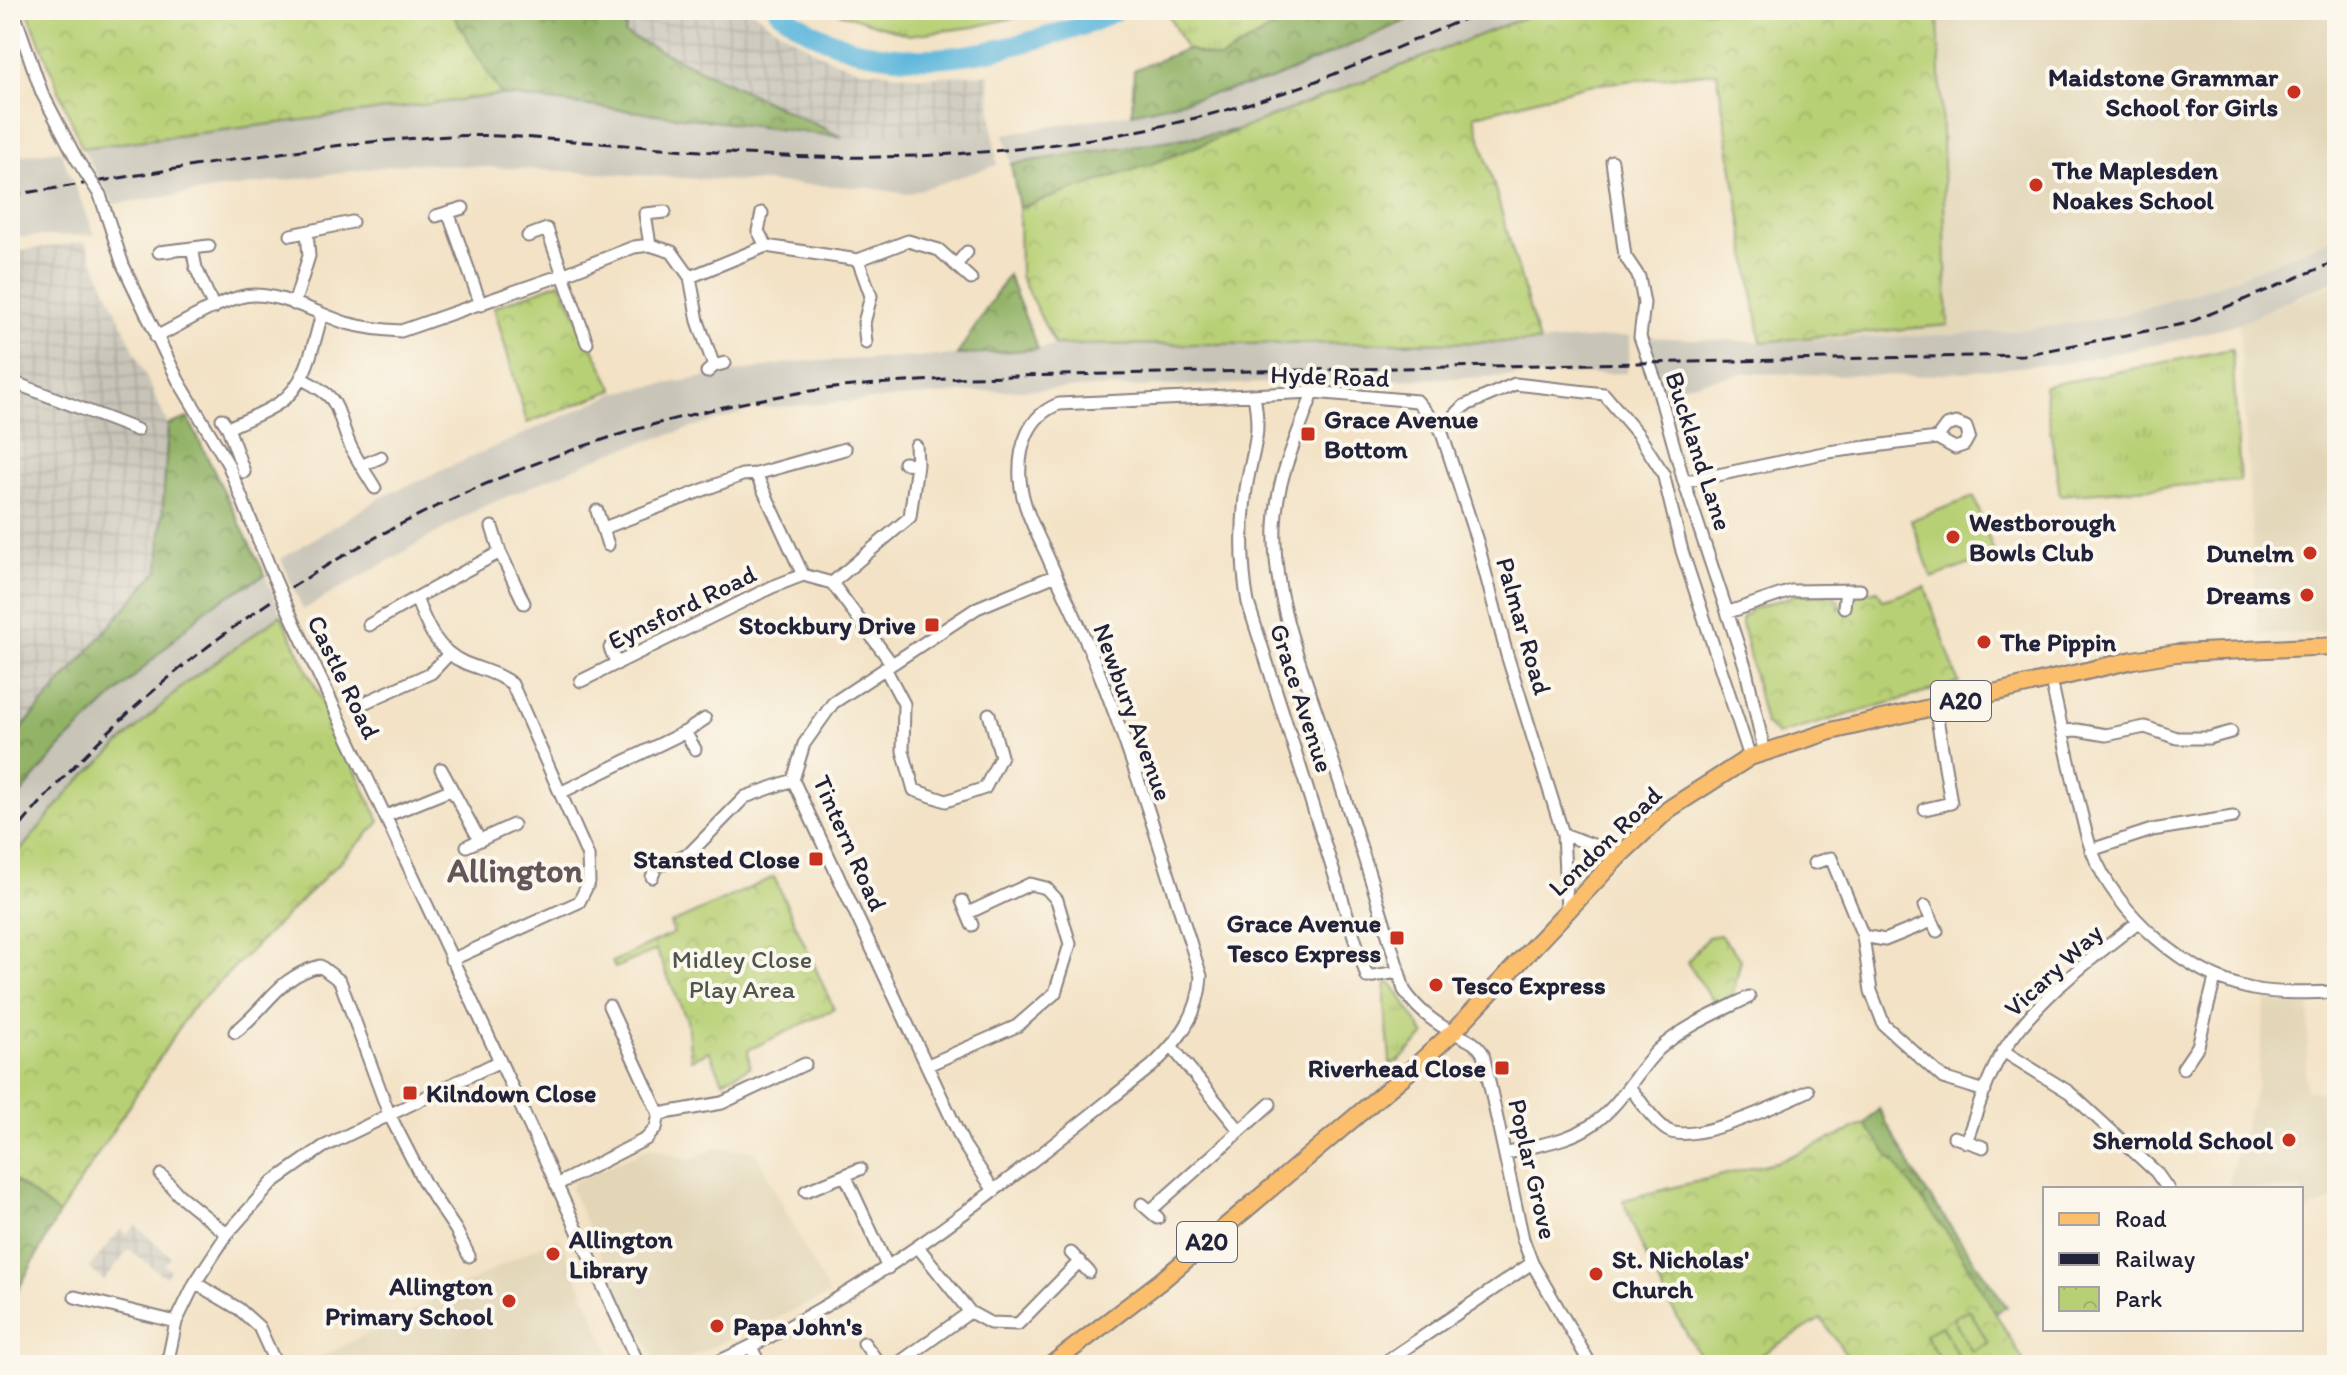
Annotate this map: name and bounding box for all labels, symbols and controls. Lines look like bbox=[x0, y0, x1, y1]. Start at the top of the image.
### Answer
place label: Maidstone Grammar School for Girls bbox=[2048, 61, 2279, 123]
marker: Maidstone Grammar School for Girls bbox=[2285, 83, 2303, 101]
place label: The Maplesden Noakes School bbox=[2051, 154, 2218, 216]
marker: The Maplesden Noakes School bbox=[2027, 176, 2045, 194]
street label: Hyde Road bbox=[1270, 358, 1390, 394]
street label: Buckland Lane bbox=[1658, 368, 1740, 534]
place label: Grace Avenue Bottom bbox=[1324, 403, 1478, 465]
marker: Grace Avenue Bottom bbox=[1299, 425, 1317, 443]
place label: Westborough Bowls Club bbox=[1969, 506, 2116, 568]
marker: Westborough Bowls Club bbox=[1944, 528, 1962, 546]
place label: Dunelm bbox=[2206, 537, 2294, 569]
marker: Dunelm bbox=[2301, 544, 2319, 562]
street label: Palmar Road bbox=[1489, 554, 1559, 699]
street label: Eynsford Road bbox=[603, 557, 762, 657]
place label: Dreams bbox=[2206, 579, 2291, 611]
marker: Dreams bbox=[2298, 586, 2316, 604]
place label: Stockbury Drive bbox=[739, 609, 916, 641]
street label: Castle Road bbox=[300, 610, 388, 745]
marker: Stockbury Drive bbox=[923, 616, 941, 634]
street label: Newbury Avenue bbox=[1086, 619, 1180, 805]
street label: Grace Avenue bbox=[1263, 620, 1341, 776]
place label: The Pippin bbox=[1999, 626, 2117, 658]
marker: The Pippin bbox=[1975, 633, 1993, 651]
road number: A20 bbox=[1931, 681, 1991, 721]
street label: Tintern Road bbox=[806, 770, 894, 916]
street label: London Road bbox=[1541, 778, 1669, 903]
place label: Stansted Close bbox=[633, 843, 800, 875]
district label: Allington bbox=[447, 850, 584, 891]
marker: Stansted Close bbox=[807, 850, 825, 868]
place label: Grace Avenue Tesco Express bbox=[1227, 907, 1381, 969]
street label: Vicary Way bbox=[1997, 916, 2109, 1024]
marker: Grace Avenue Tesco Express bbox=[1388, 929, 1406, 947]
park label: Midley Close Play Area bbox=[672, 943, 812, 1005]
place label: Tesco Express bbox=[1451, 969, 1605, 1001]
marker: Tesco Express bbox=[1427, 976, 1445, 994]
place label: Riverhead Close bbox=[1308, 1052, 1486, 1084]
marker: Riverhead Close bbox=[1493, 1059, 1511, 1077]
place label: Kilndown Close bbox=[426, 1077, 597, 1109]
marker: Kilndown Close bbox=[401, 1084, 419, 1102]
street label: Poplar Grove bbox=[1501, 1096, 1565, 1242]
place label: Shernold School bbox=[2092, 1124, 2274, 1156]
marker: Shernold School bbox=[2280, 1131, 2298, 1149]
legend bbox=[2043, 1187, 2303, 1331]
text: Road bbox=[2115, 1204, 2167, 1233]
road number: A20 bbox=[1177, 1222, 1237, 1262]
place label: Allington Library bbox=[568, 1223, 673, 1285]
place label: St. Nicholas' Church bbox=[1612, 1243, 1749, 1305]
text: Railway bbox=[2115, 1244, 2196, 1273]
marker: Allington Library bbox=[544, 1245, 562, 1263]
marker: St. Nicholas' Church bbox=[1587, 1265, 1605, 1283]
place label: Allington Primary School bbox=[325, 1270, 494, 1332]
text: Park bbox=[2115, 1284, 2162, 1313]
marker: Allington Primary School bbox=[500, 1292, 518, 1310]
place label: Papa John's bbox=[733, 1310, 863, 1342]
marker: Papa John's bbox=[708, 1317, 726, 1335]

